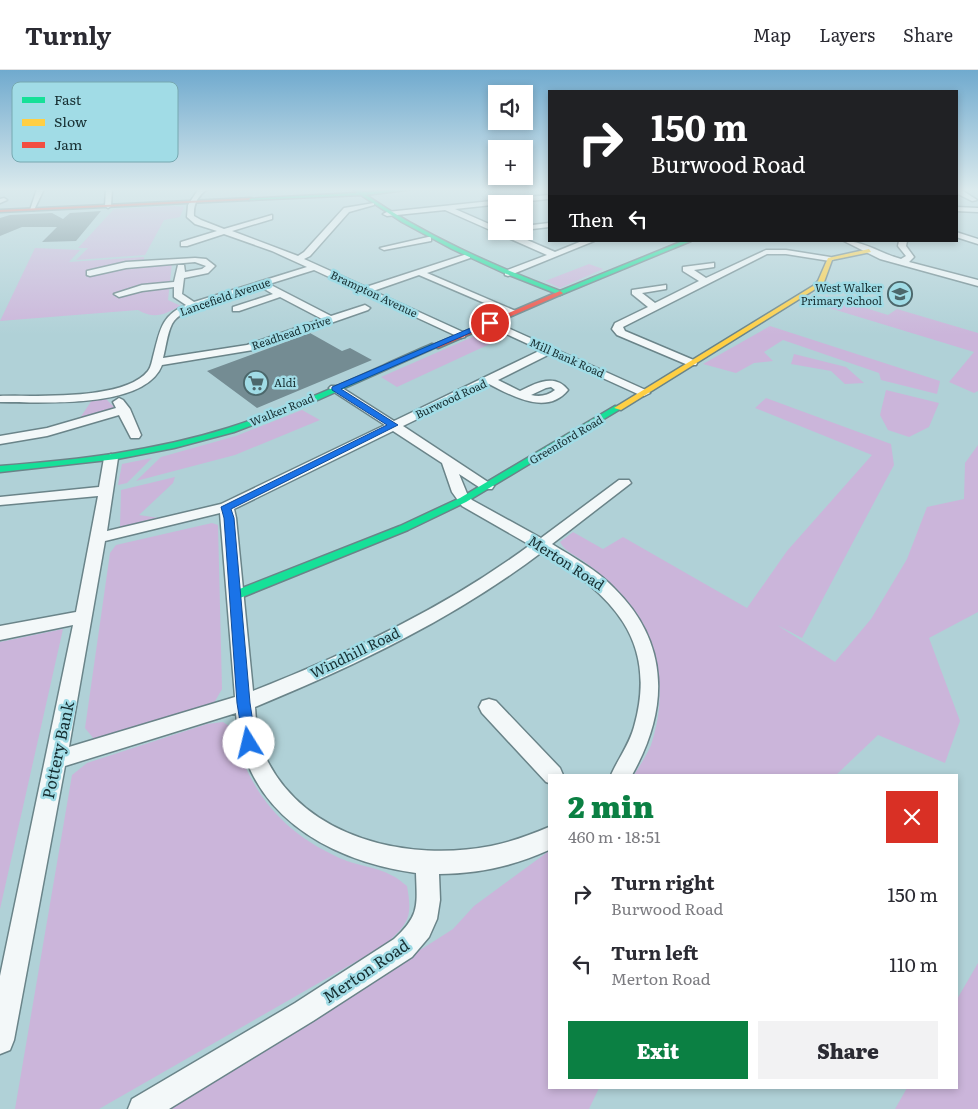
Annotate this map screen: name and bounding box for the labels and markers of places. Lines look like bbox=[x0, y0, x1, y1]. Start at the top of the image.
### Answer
place label: West Walker Primary School bbox=[801, 279, 883, 308]
school or university icon: West Walker Primary School bbox=[887, 281, 913, 307]
pin bbox=[469, 302, 511, 344]
supermarket icon: Aldi bbox=[243, 370, 269, 396]
place label: Aldi bbox=[274, 374, 296, 390]

